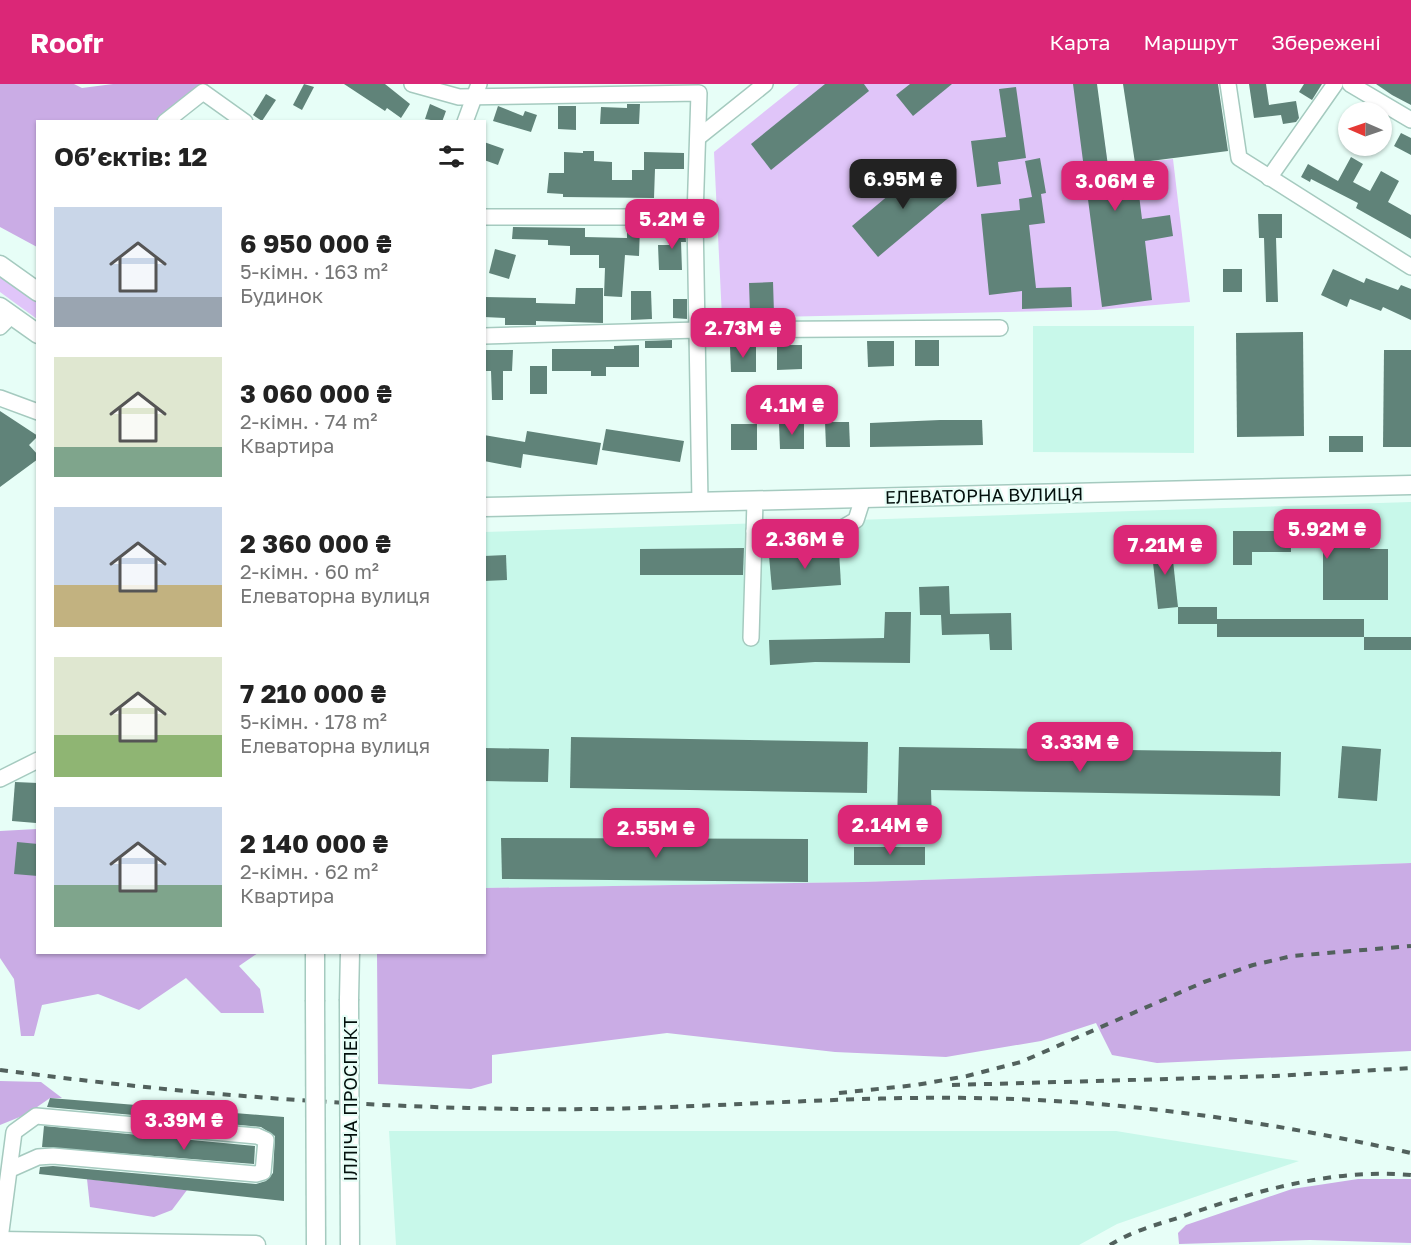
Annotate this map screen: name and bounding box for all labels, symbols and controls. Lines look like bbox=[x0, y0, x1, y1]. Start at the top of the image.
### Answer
text: Roofr bbox=[30, 26, 104, 59]
text: Карта bbox=[1050, 29, 1110, 55]
text: Маршрут bbox=[1143, 29, 1238, 55]
text: Збережені bbox=[1271, 29, 1381, 55]
north arrow bbox=[1338, 102, 1392, 156]
map controls bbox=[1338, 102, 1392, 156]
icon: filters bbox=[435, 140, 468, 173]
text: Об’єктів: 12 bbox=[54, 141, 207, 172]
pin: 6.95M ₴ bbox=[848, 159, 958, 210]
pin: 3.06M ₴ bbox=[1060, 161, 1170, 212]
text: 6.95M ₴ bbox=[864, 166, 943, 190]
text: 3.06M ₴ bbox=[1075, 168, 1155, 192]
pin: 5.2M ₴ bbox=[623, 199, 721, 250]
text: 5.2M ₴ bbox=[639, 206, 705, 230]
text: 6 950 000 ₴ bbox=[240, 228, 392, 259]
icon: home bbox=[102, 231, 174, 303]
text: 5-кімн. · 163 m² bbox=[240, 259, 388, 283]
text: Будинок bbox=[240, 283, 323, 307]
pin: 2.73M ₴ bbox=[688, 308, 798, 359]
text: 2.73M ₴ bbox=[705, 315, 781, 339]
text: 3 060 000 ₴ bbox=[240, 378, 392, 409]
icon: home bbox=[102, 381, 174, 453]
pin: 4.1M ₴ bbox=[743, 385, 841, 436]
text: 4.1M ₴ bbox=[760, 392, 824, 416]
text: 2-кімн. · 74 m² bbox=[240, 409, 377, 433]
text: Квартира bbox=[240, 433, 334, 457]
street label: ЕЛЕВАТОРНА ВУЛИЦЯ bbox=[885, 482, 1083, 508]
pin: 5.92M ₴ bbox=[1272, 509, 1382, 560]
text: 5.92M ₴ bbox=[1288, 516, 1366, 540]
pin: 2.36M ₴ bbox=[750, 519, 860, 570]
pin: 7.21M ₴ bbox=[1110, 525, 1220, 576]
text: 2.36M ₴ bbox=[766, 526, 844, 550]
text: 2 360 000 ₴ bbox=[240, 528, 391, 559]
icon: home bbox=[102, 531, 174, 603]
text: 7.21M ₴ bbox=[1128, 532, 1202, 556]
text: 2-кімн. · 60 m² bbox=[240, 559, 379, 583]
text: Елеваторна вулиця bbox=[240, 583, 430, 607]
text: 7 210 000 ₴ bbox=[240, 678, 386, 709]
icon: home bbox=[102, 681, 174, 753]
text: 5-кімн. · 178 m² bbox=[240, 709, 387, 733]
pin: 3.33M ₴ bbox=[1025, 722, 1135, 773]
text: 3.33M ₴ bbox=[1041, 729, 1119, 753]
text: Елеваторна вулиця bbox=[240, 733, 430, 757]
pin: 2.14M ₴ bbox=[835, 805, 945, 856]
pin: 2.55M ₴ bbox=[601, 808, 711, 859]
text: 2.14M ₴ bbox=[852, 812, 928, 836]
text: 2.55M ₴ bbox=[617, 815, 695, 839]
text: 2 140 000 ₴ bbox=[240, 828, 388, 859]
icon: home bbox=[102, 831, 174, 903]
text: 2-кімн. · 62 m² bbox=[240, 859, 378, 883]
text: Квартира bbox=[240, 883, 334, 907]
street label: ІЛЛІЧА ПРОСПЕКТ bbox=[339, 1017, 361, 1181]
pin: 3.39M ₴ bbox=[129, 1100, 239, 1151]
text: 3.39M ₴ bbox=[145, 1107, 223, 1131]

